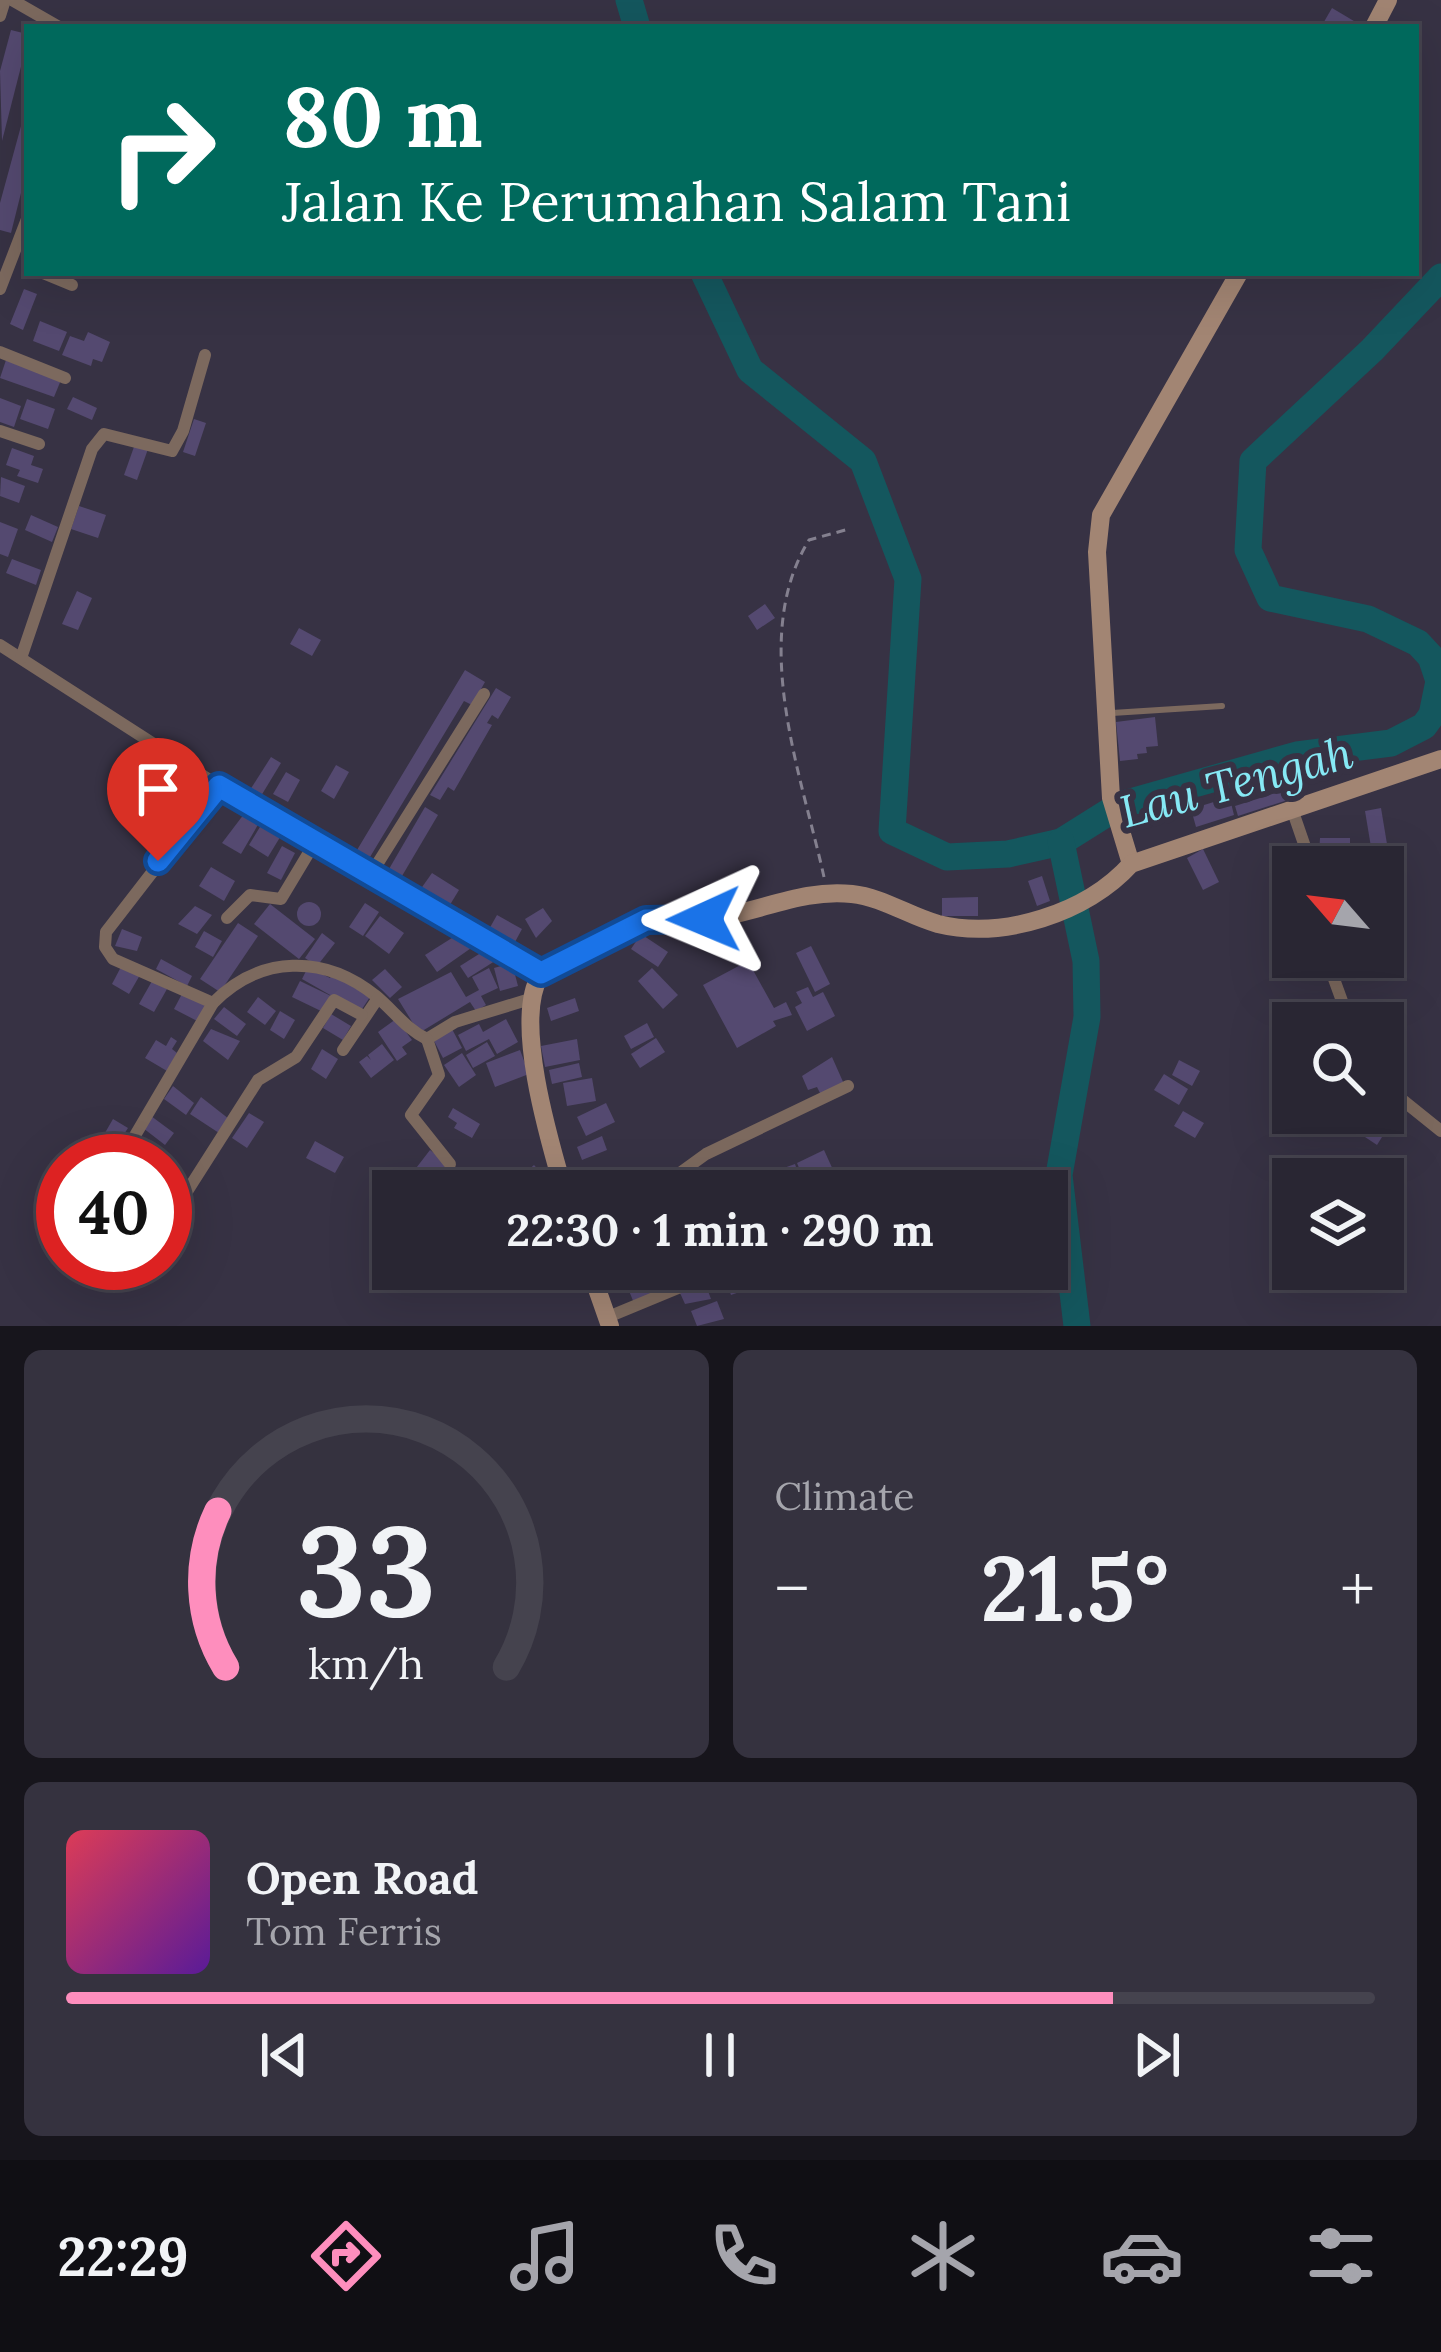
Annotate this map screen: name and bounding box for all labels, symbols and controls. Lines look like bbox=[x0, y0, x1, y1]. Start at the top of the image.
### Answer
text: 80 m bbox=[282, 62, 483, 170]
icon: right bbox=[84, 72, 240, 228]
text: Jalan Ke Perumahan Salam Tani bbox=[282, 167, 1071, 236]
water label: Lau Tengah bbox=[1113, 723, 1359, 840]
pin bbox=[107, 738, 209, 861]
icon: arrive bbox=[125, 756, 191, 822]
north arrow bbox=[1272, 846, 1404, 978]
map controls bbox=[1272, 846, 1404, 1290]
position arrow bbox=[641, 856, 767, 982]
button: search bbox=[1272, 1002, 1404, 1134]
speed limit sign: 40 bbox=[36, 1134, 192, 1290]
button: layers bbox=[1272, 1158, 1404, 1290]
text: 22:30 · 1 min · 290 m bbox=[506, 1201, 934, 1258]
text: Climate bbox=[775, 1471, 914, 1521]
text: 33 bbox=[296, 1490, 436, 1650]
text: 21.5° bbox=[981, 1530, 1169, 1646]
text: − bbox=[775, 1546, 809, 1630]
text: + bbox=[1340, 1546, 1375, 1630]
text: km/h bbox=[308, 1636, 424, 1691]
text: Open Road bbox=[246, 1849, 479, 1906]
text: Tom Ferris bbox=[246, 1906, 442, 1956]
icon: previous bbox=[251, 2022, 317, 2088]
icon: pause bbox=[687, 2022, 753, 2088]
icon: next bbox=[1124, 2022, 1190, 2088]
icon: directions bbox=[304, 2214, 388, 2298]
icon: music bbox=[503, 2214, 587, 2298]
icon: phone bbox=[702, 2214, 786, 2298]
icon: climate bbox=[901, 2214, 985, 2298]
icon: car bbox=[1100, 2214, 1184, 2298]
icon: filters bbox=[1299, 2214, 1383, 2298]
text: 22:29 bbox=[58, 2222, 189, 2291]

